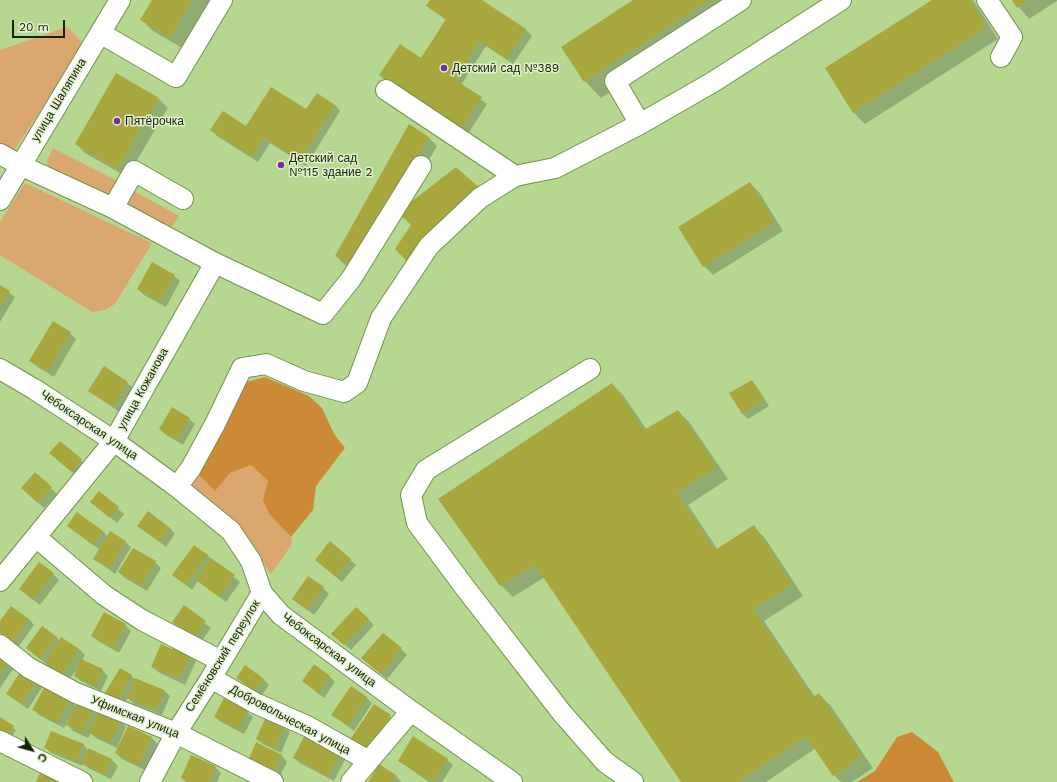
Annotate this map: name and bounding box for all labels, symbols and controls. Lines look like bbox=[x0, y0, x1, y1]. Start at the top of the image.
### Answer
scale bar bbox=[14, 12, 67, 38]
text: 20 m bbox=[19, 20, 49, 34]
street label: улица Шаляпина bbox=[28, 56, 90, 144]
place label: Детский сад №389 bbox=[452, 61, 559, 75]
marker: Детский сад №389 bbox=[439, 63, 449, 73]
place label: Пятёрочка bbox=[125, 114, 184, 128]
marker: Пятёрочка bbox=[112, 116, 122, 126]
place label: Детский сад №115 здание 2 bbox=[289, 151, 373, 179]
marker: Детский сад №115 здание 2 bbox=[276, 160, 286, 170]
street label: улица Кожанова bbox=[115, 345, 171, 433]
street label: Чебоксарская улица bbox=[37, 387, 141, 463]
street label: Семёновский переулок bbox=[183, 597, 263, 715]
street label: Чебоксарская улица bbox=[279, 610, 379, 690]
street label: Добровольческая улица bbox=[227, 682, 353, 758]
street label: Уфимская улица bbox=[89, 693, 181, 741]
north arrow bbox=[12, 730, 52, 770]
text: С bbox=[34, 750, 50, 765]

